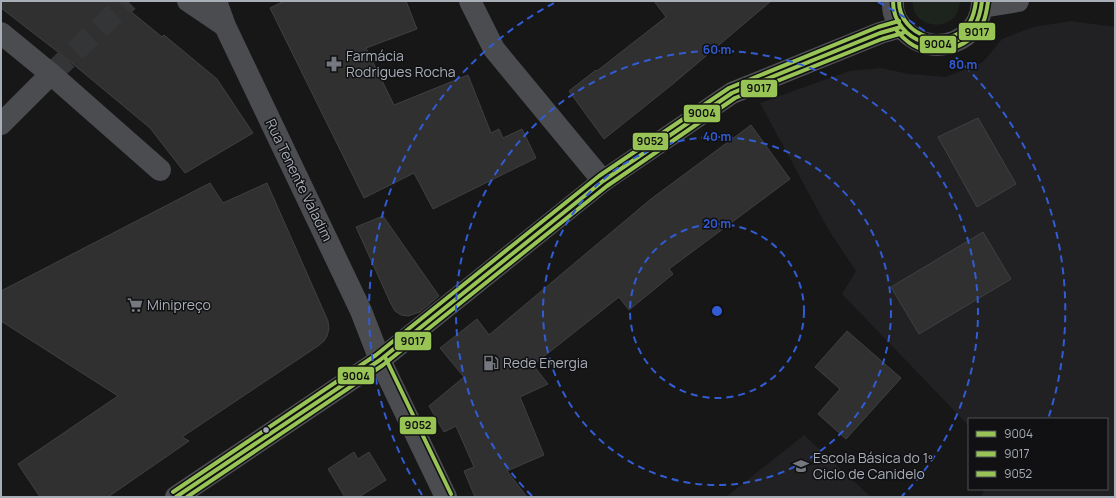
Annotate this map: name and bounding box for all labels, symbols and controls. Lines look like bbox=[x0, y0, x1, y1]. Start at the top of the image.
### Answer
line badge: 9017 bbox=[958, 22, 996, 41]
text: 9017 bbox=[965, 24, 990, 39]
line badge: 9004 bbox=[919, 35, 957, 54]
text: 9004 bbox=[924, 36, 952, 51]
text: 60 m bbox=[703, 41, 731, 58]
place label: Farmácia Rodrigues Rocha bbox=[346, 46, 456, 81]
pharmacy icon: Farmácia Rodrigues Rocha bbox=[325, 55, 343, 73]
text: 80 m bbox=[949, 56, 977, 73]
line badge: 9017 bbox=[740, 79, 778, 98]
text: 9017 bbox=[747, 80, 772, 95]
line badge: 9004 bbox=[683, 104, 721, 123]
text: 9004 bbox=[688, 105, 716, 120]
street label: Rua Tenente Valadim bbox=[262, 115, 337, 244]
text: 40 m bbox=[703, 128, 731, 145]
line badge: 9052 bbox=[632, 132, 669, 151]
text: 9052 bbox=[637, 133, 663, 148]
text: 20 m bbox=[703, 215, 731, 232]
place label: Minipreço bbox=[147, 295, 211, 314]
supermarket icon: Minipreço bbox=[126, 296, 144, 314]
centre of rings bbox=[710, 304, 724, 318]
line badge: 9017 bbox=[394, 331, 432, 351]
text: 9017 bbox=[401, 333, 426, 348]
place label: Rede Energia bbox=[503, 353, 588, 372]
fuel station icon: Rede Energia bbox=[482, 354, 500, 372]
line badge: 9004 bbox=[337, 366, 375, 385]
text: 9004 bbox=[342, 368, 370, 383]
line badge: 9052 bbox=[399, 416, 437, 435]
text: 9052 bbox=[405, 417, 431, 432]
legend bbox=[968, 418, 1108, 490]
unlabelled marker bbox=[261, 425, 271, 435]
text: 9004 bbox=[1004, 425, 1033, 442]
text: 9017 bbox=[1004, 445, 1029, 462]
place label: Escola Básica do 1º Ciclo de Canidelo bbox=[813, 448, 933, 483]
school or university icon: Escola Básica do 1º Ciclo de Canidelo bbox=[792, 457, 810, 475]
text: 9052 bbox=[1004, 465, 1032, 482]

